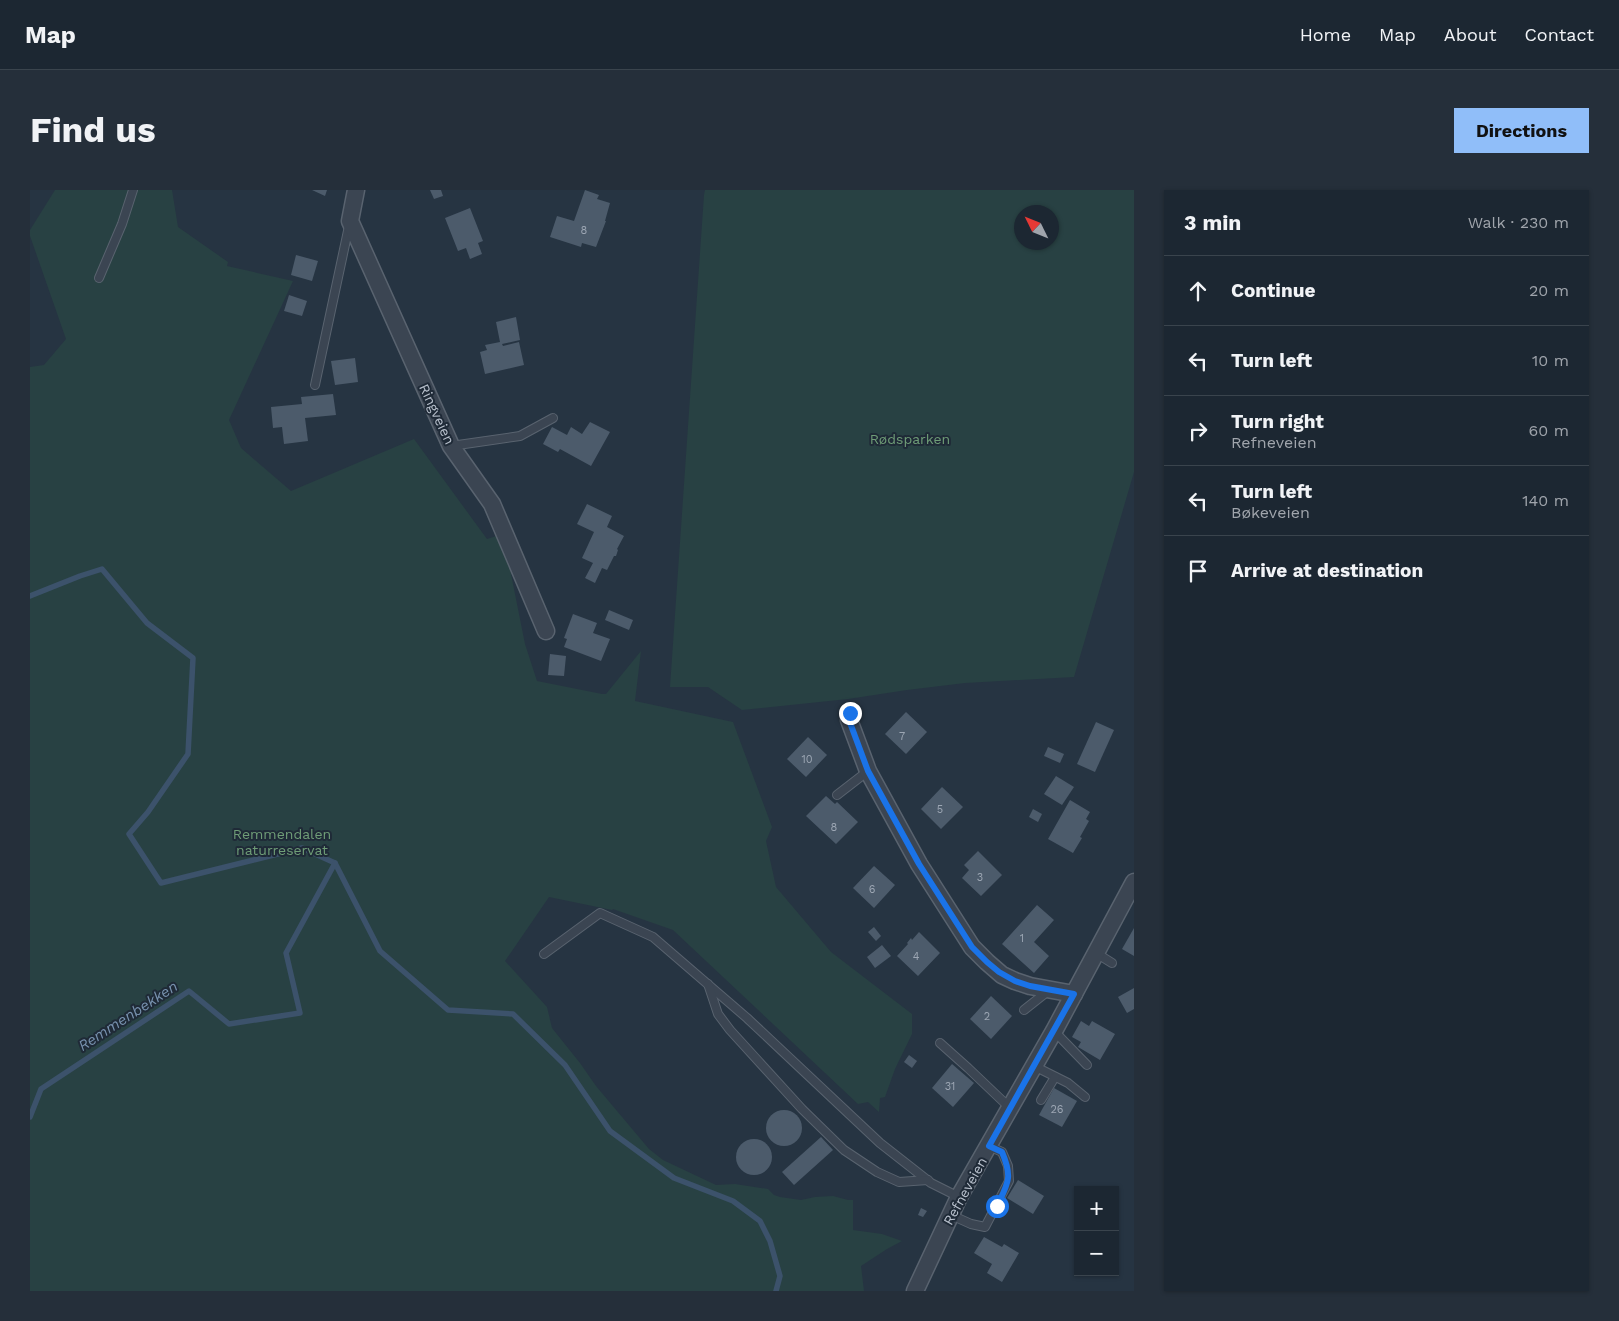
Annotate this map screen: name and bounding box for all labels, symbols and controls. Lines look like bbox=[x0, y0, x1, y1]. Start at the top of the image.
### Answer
text: Map bbox=[25, 21, 76, 49]
text: Home bbox=[1300, 24, 1351, 45]
text: Map bbox=[1379, 24, 1416, 45]
text: About bbox=[1444, 24, 1496, 45]
text: Contact bbox=[1524, 24, 1594, 45]
button: Directions bbox=[1454, 108, 1589, 153]
text: Find us bbox=[30, 109, 156, 151]
north arrow bbox=[1014, 205, 1059, 250]
text: 3 min bbox=[1184, 210, 1241, 235]
text: Walk · 230 m bbox=[1468, 213, 1569, 232]
house number: 8 bbox=[581, 224, 588, 237]
icon: ahead bbox=[1184, 277, 1212, 305]
text: Continue bbox=[1231, 279, 1315, 302]
text: 20 m bbox=[1529, 281, 1569, 300]
icon: left bbox=[1184, 347, 1212, 375]
text: Turn left bbox=[1231, 349, 1312, 372]
text: 10 m bbox=[1532, 351, 1569, 370]
street label: Ringveien bbox=[416, 381, 458, 447]
text: Turn right bbox=[1231, 410, 1324, 433]
icon: right bbox=[1184, 417, 1212, 445]
text: 60 m bbox=[1529, 421, 1569, 440]
park label: Rødsparken bbox=[870, 431, 950, 447]
text: Refneveien bbox=[1231, 433, 1317, 452]
text: Turn left bbox=[1231, 480, 1312, 503]
icon: left bbox=[1184, 487, 1212, 515]
text: 140 m bbox=[1522, 491, 1569, 510]
text: Bøkeveien bbox=[1231, 503, 1310, 522]
icon: arrive bbox=[1184, 557, 1212, 585]
text: Arrive at destination bbox=[1231, 559, 1423, 582]
route end bbox=[839, 702, 862, 725]
house number: 7 bbox=[899, 730, 905, 743]
house number: 10 bbox=[801, 753, 813, 766]
house number: 5 bbox=[937, 803, 943, 816]
house number: 8 bbox=[831, 821, 838, 834]
park label: Remmendalen naturreservat bbox=[233, 826, 331, 858]
house number: 3 bbox=[977, 871, 983, 884]
house number: 6 bbox=[869, 883, 876, 896]
house number: 1 bbox=[1020, 932, 1024, 945]
house number: 4 bbox=[913, 950, 920, 963]
water label: Remmenbekken bbox=[75, 977, 181, 1055]
house number: 2 bbox=[984, 1010, 990, 1023]
house number: 31 bbox=[945, 1080, 955, 1093]
house number: 26 bbox=[1050, 1103, 1064, 1116]
street label: Refneveien bbox=[940, 1154, 990, 1228]
map controls bbox=[1074, 1186, 1119, 1276]
button: + bbox=[1074, 1186, 1119, 1231]
route start bbox=[986, 1195, 1009, 1218]
button: − bbox=[1074, 1231, 1119, 1276]

